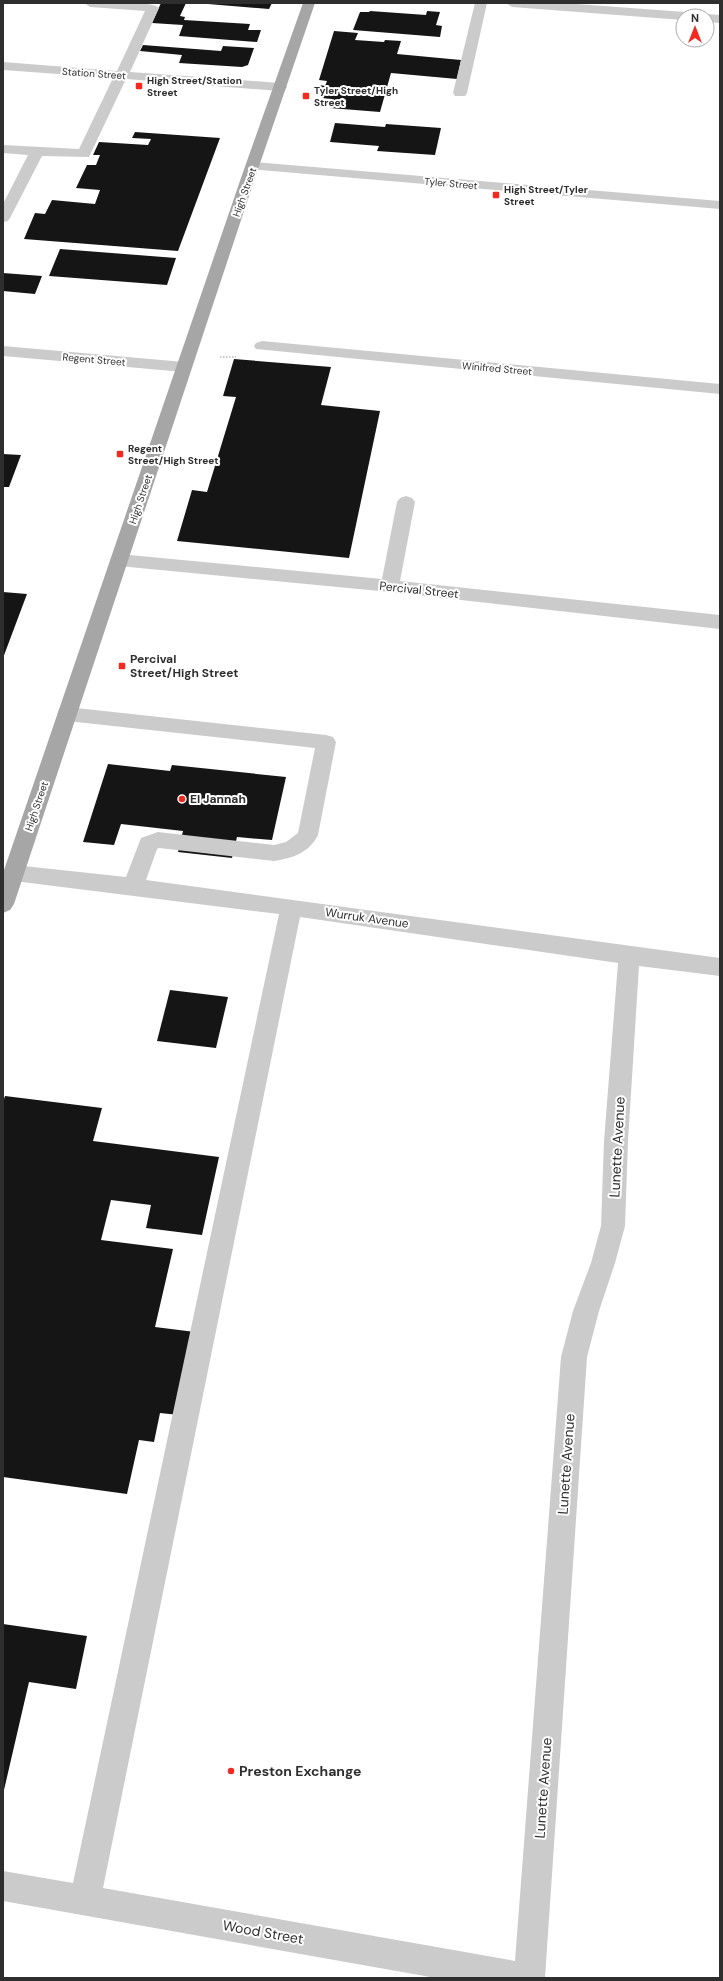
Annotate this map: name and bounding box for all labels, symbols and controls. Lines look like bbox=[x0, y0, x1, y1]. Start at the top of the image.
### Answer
north arrow bbox=[675, 8, 715, 48]
text: N bbox=[691, 11, 699, 25]
street label: Station Street bbox=[62, 65, 126, 82]
place label: High Street/Station Street bbox=[147, 74, 242, 99]
marker: High Street/Station Street bbox=[134, 81, 144, 91]
place label: Tyler Street/High Street bbox=[314, 84, 398, 109]
marker: Tyler Street/High Street bbox=[301, 91, 311, 101]
street label: High Street bbox=[230, 166, 259, 219]
street label: Tyler Street bbox=[424, 175, 478, 192]
place label: High Street/Tyler Street bbox=[504, 183, 588, 208]
marker: High Street/Tyler Street bbox=[491, 190, 501, 200]
street label: Regent Street bbox=[62, 350, 126, 369]
street label: Winifred Street bbox=[461, 359, 533, 378]
place label: Regent Street/High Street bbox=[128, 442, 218, 467]
marker: Regent Street/High Street bbox=[115, 449, 125, 459]
street label: High Street bbox=[126, 473, 155, 526]
street label: Percival Street bbox=[378, 578, 460, 602]
place label: Percival Street/High Street bbox=[130, 651, 239, 681]
marker: Percival Street/High Street bbox=[117, 661, 127, 671]
street label: High Street bbox=[22, 780, 51, 833]
place label: El Jannah bbox=[190, 791, 246, 807]
marker: El Jannah bbox=[177, 794, 187, 804]
street label: Wurruk Avenue bbox=[324, 904, 410, 932]
street label: Lunette Avenue bbox=[605, 1096, 629, 1198]
street label: Lunette Avenue bbox=[553, 1413, 579, 1515]
street label: Lunette Avenue bbox=[530, 1737, 556, 1839]
place label: Preston Exchange bbox=[239, 1762, 362, 1780]
marker: Preston Exchange bbox=[226, 1766, 236, 1776]
street label: Wood Street bbox=[221, 1916, 305, 1948]

